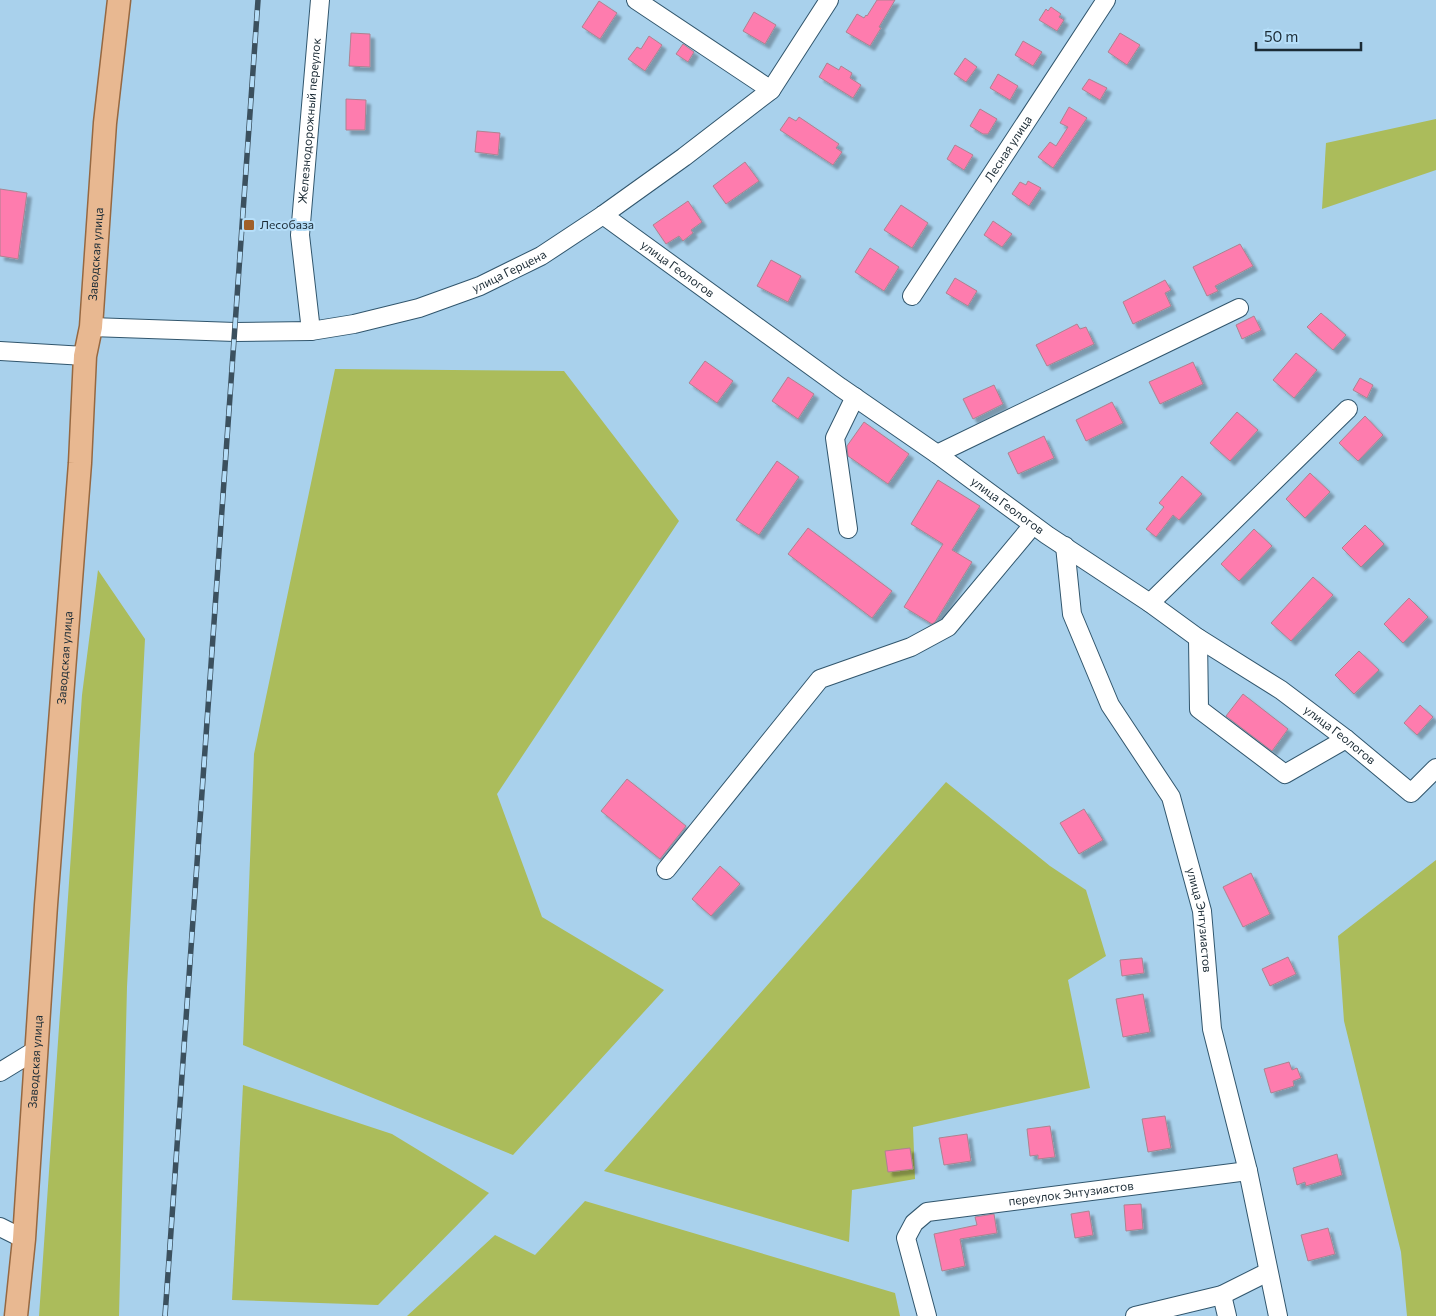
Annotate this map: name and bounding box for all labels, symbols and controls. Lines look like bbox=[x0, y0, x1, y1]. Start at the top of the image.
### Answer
scale bar bbox=[1256, 20, 1361, 52]
text: 50 m bbox=[1264, 27, 1298, 45]
street label: Железнодорожный переулок bbox=[295, 37, 323, 204]
street label: Лесная улица bbox=[981, 113, 1034, 184]
street label: Заводская улица bbox=[85, 207, 105, 301]
place label: Лесобаза bbox=[260, 217, 314, 231]
marker: Лесобаза bbox=[242, 218, 256, 232]
street label: улица Геологов bbox=[639, 237, 717, 300]
street label: улица Герцена bbox=[470, 247, 548, 294]
street label: улица Геологов bbox=[969, 473, 1047, 536]
street label: Заводская улица bbox=[53, 611, 75, 705]
street label: улица Геологов bbox=[1302, 702, 1379, 767]
street label: улица Энтузиастов bbox=[1185, 866, 1215, 973]
street label: Заводская улица bbox=[25, 1015, 45, 1109]
street label: переулок Энтузиастов bbox=[1008, 1178, 1134, 1208]

